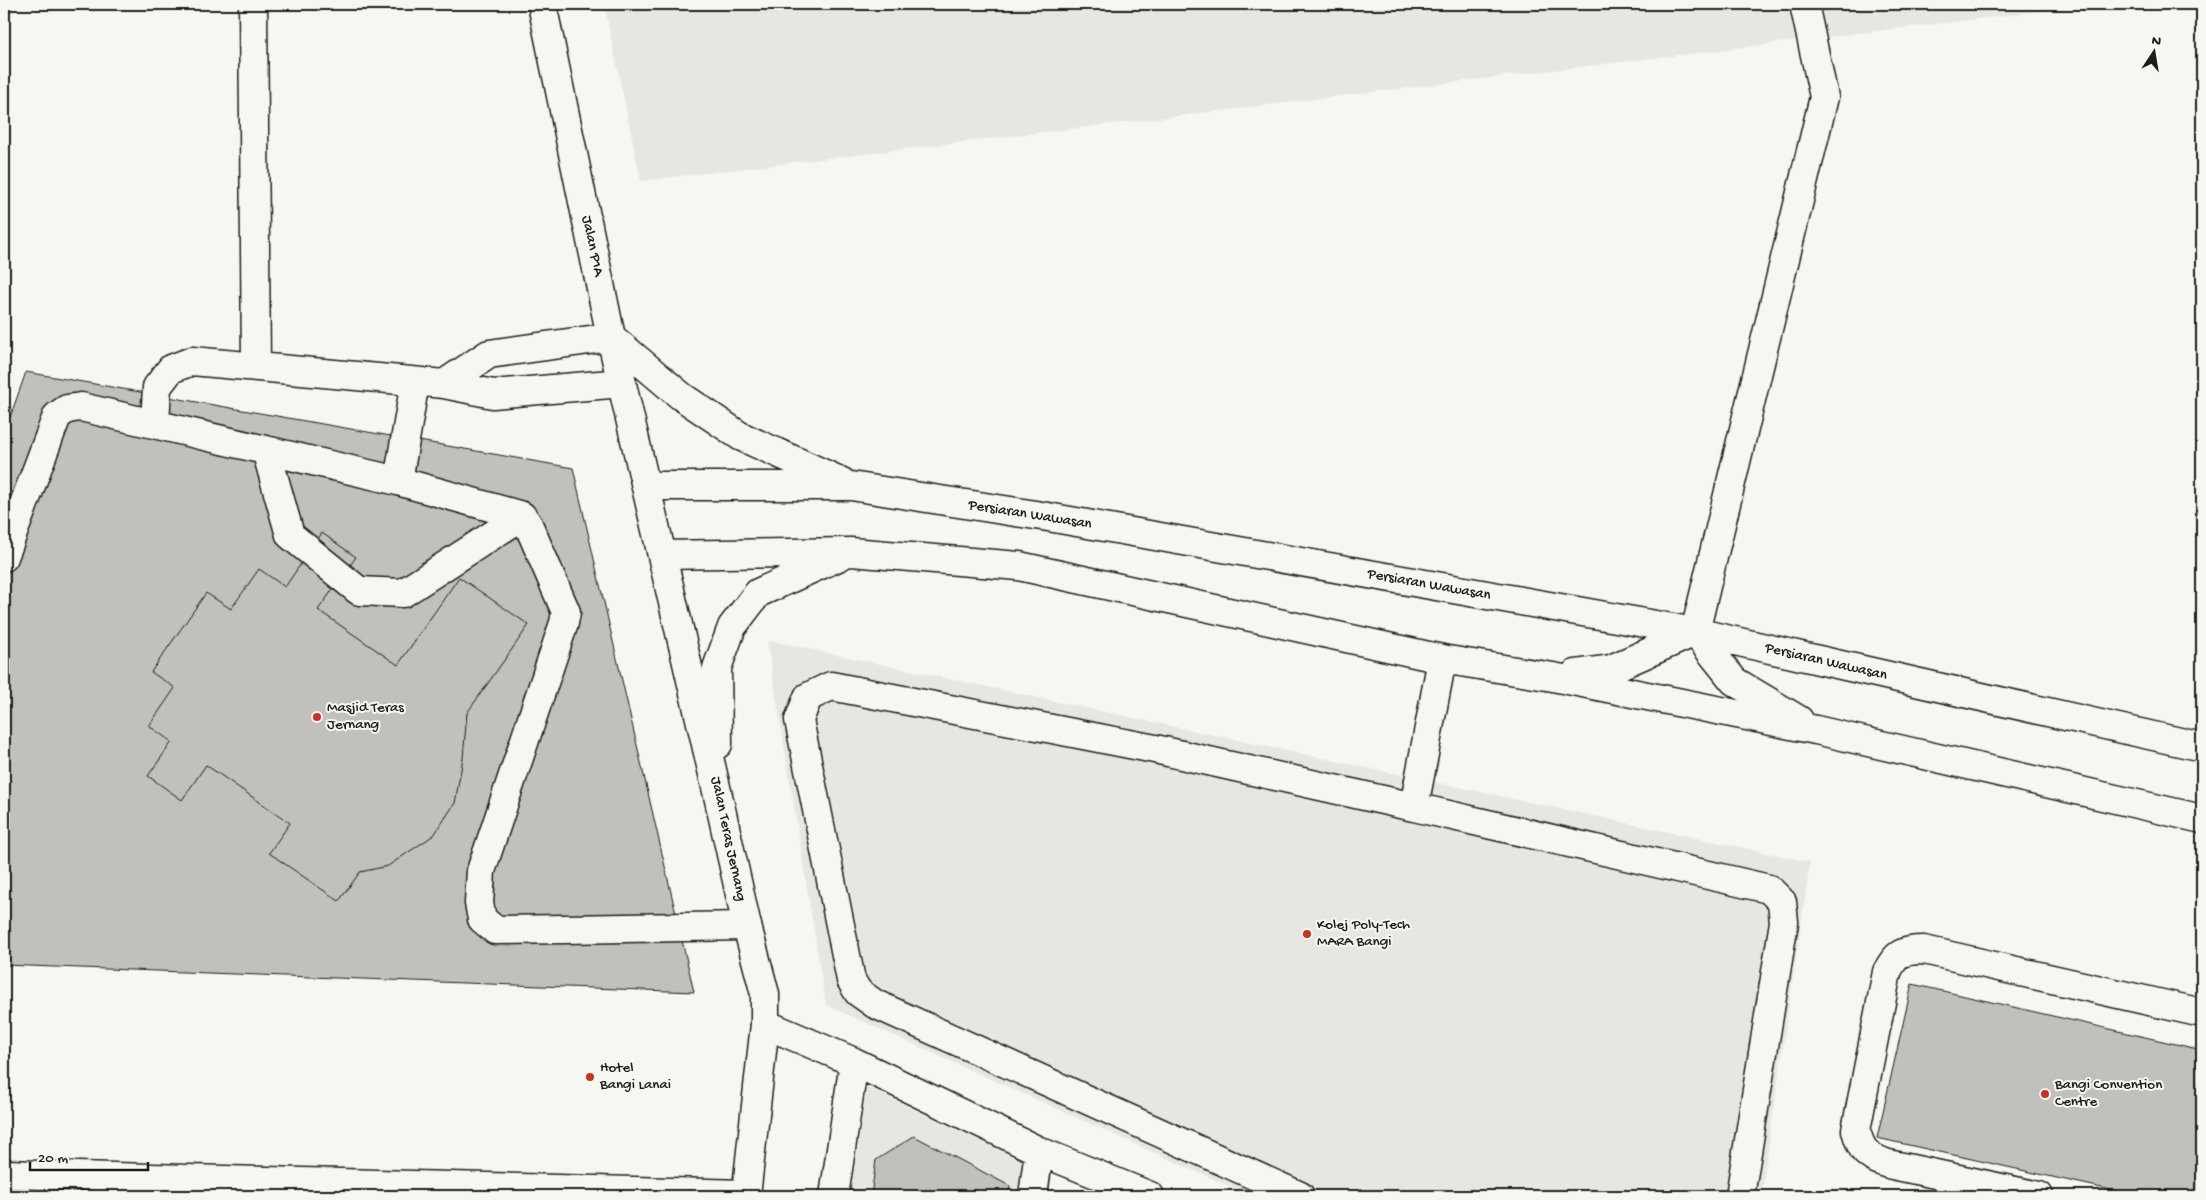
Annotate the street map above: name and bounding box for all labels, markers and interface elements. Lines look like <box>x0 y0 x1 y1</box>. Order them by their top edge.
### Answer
north arrow <box>2128 28 2178 78</box>
text: N <box>2150 32 2162 51</box>
street label: Jalan P1A <box>577 214 607 279</box>
street label: Persiaran Wawasan <box>966 496 1093 534</box>
street label: Persiaran Wawasan <box>1365 565 1492 605</box>
street label: Persiaran Wawasan <box>1762 639 1889 685</box>
place label: Masjid Teras Jernang <box>327 699 404 734</box>
marker: Masjid Teras Jernang <box>311 711 323 723</box>
street label: Jalan Teras Jernang <box>706 775 750 903</box>
place label: Kolej Poly-Tech MARA Bangi <box>1317 916 1410 951</box>
marker: Kolej Poly-Tech MARA Bangi <box>1301 928 1313 940</box>
place label: Hotel Bangi Lanai <box>599 1059 671 1094</box>
marker: Hotel Bangi Lanai <box>584 1071 596 1083</box>
place label: Bangi Convention Centre <box>2054 1076 2162 1111</box>
marker: Bangi Convention Centre <box>2039 1088 2051 1100</box>
scale bar <box>30 1140 148 1172</box>
text: 20 m <box>38 1150 68 1168</box>

